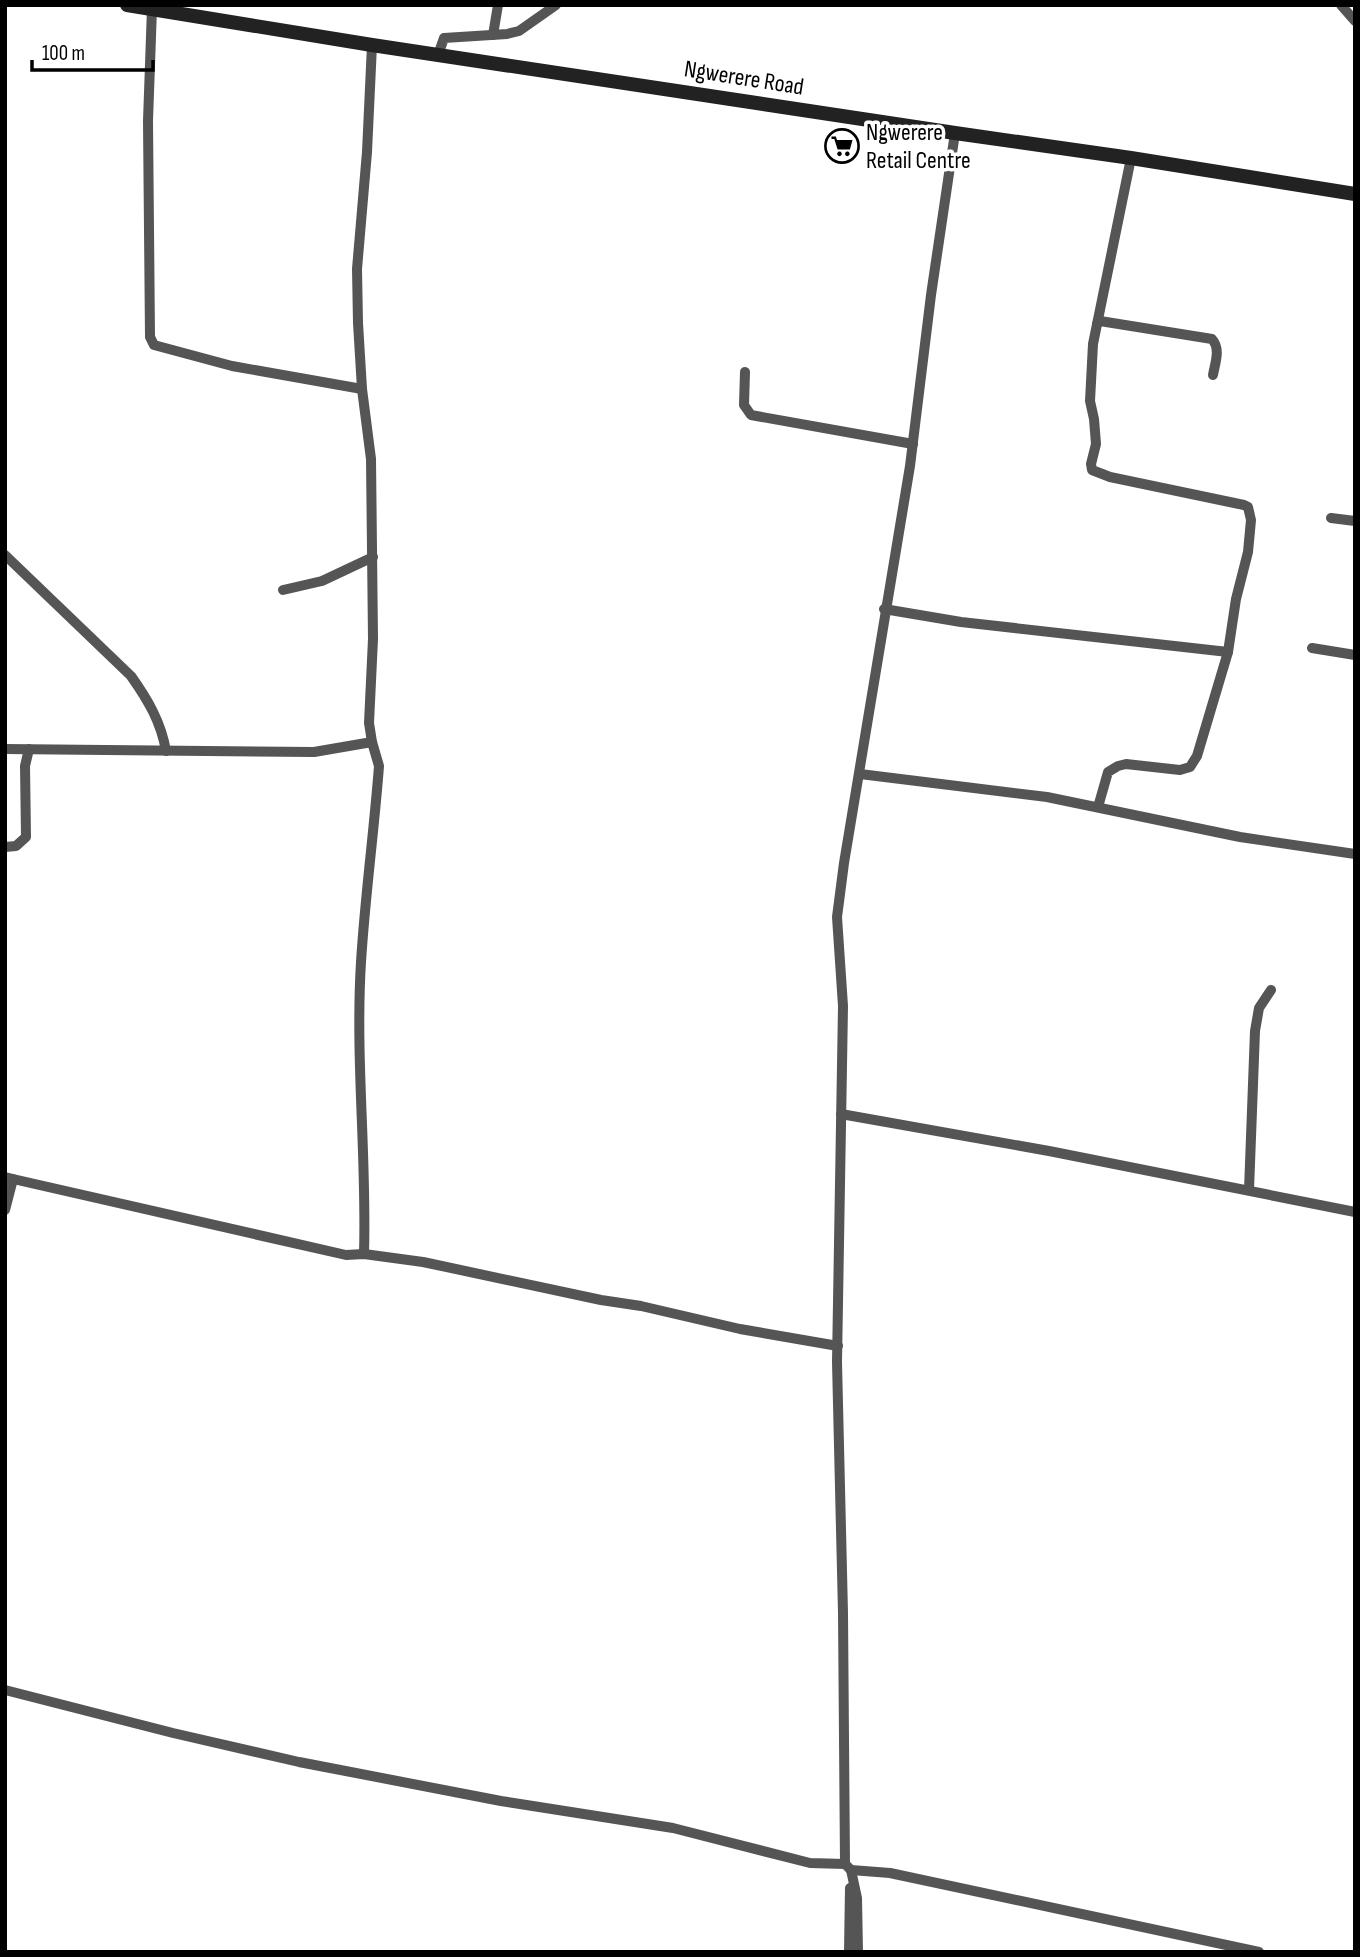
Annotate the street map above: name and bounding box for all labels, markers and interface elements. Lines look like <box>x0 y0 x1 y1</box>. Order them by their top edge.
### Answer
scale bar <box>32 28 152 72</box>
text: 100 m <box>42 41 85 66</box>
street label: Ngwerere Road <box>682 54 806 102</box>
place label: Ngwerere Retail Centre <box>866 118 971 175</box>
supermarket icon: Ngwerere Retail Centre <box>823 127 861 165</box>

